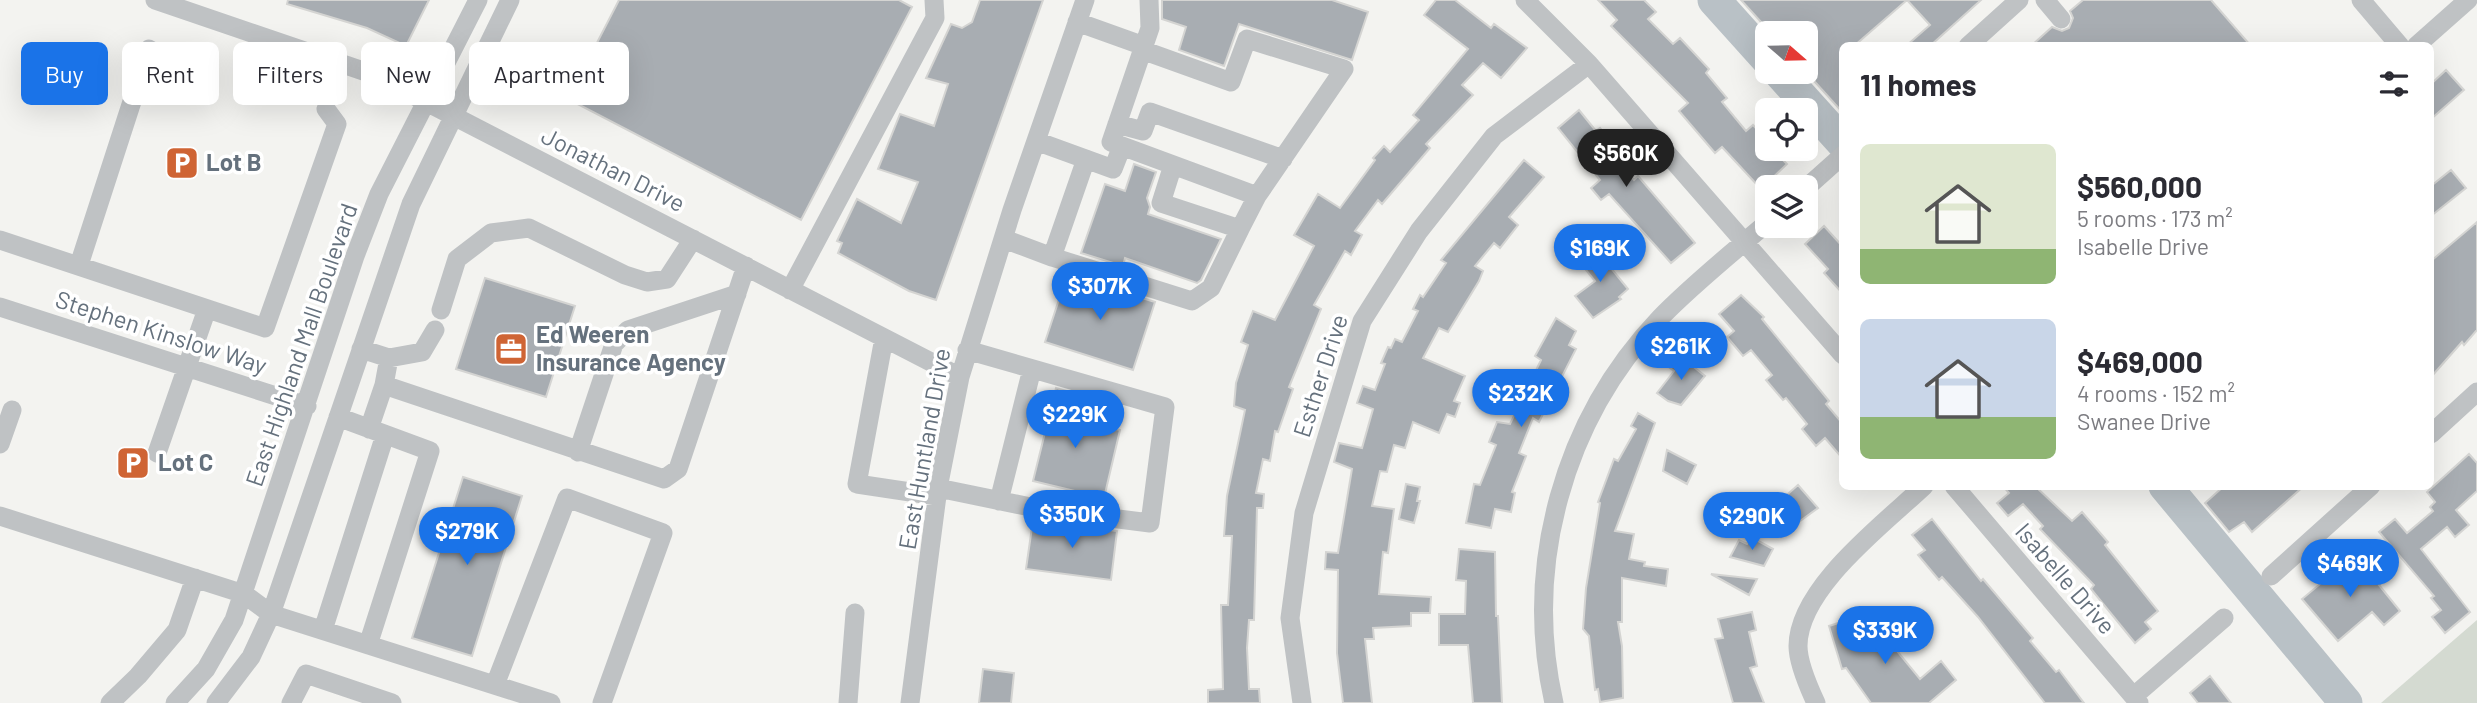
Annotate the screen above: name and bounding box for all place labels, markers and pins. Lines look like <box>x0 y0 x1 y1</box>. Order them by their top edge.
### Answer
pin: $560K <box>1577 130 1675 189</box>
parking icon: Lot B <box>163 144 201 182</box>
place label: Lot B <box>206 147 262 176</box>
pin: $169K <box>1551 224 1649 284</box>
pin: $307K <box>1051 262 1149 322</box>
place label: Ed Weeren Insurance Agency <box>536 319 726 376</box>
pin: $261K <box>1632 322 1730 382</box>
office icon: Ed Weeren Insurance Agency <box>492 330 530 368</box>
pin: $232K <box>1472 370 1570 429</box>
pin: $229K <box>1026 391 1124 450</box>
parking icon: Lot C <box>114 444 152 482</box>
place label: Lot C <box>158 447 213 476</box>
pin: $350K <box>1023 490 1121 550</box>
pin: $290K <box>1703 492 1801 552</box>
pin: $279K <box>418 508 516 567</box>
pin: $469K <box>2301 540 2399 599</box>
pin: $339K <box>1836 606 1934 666</box>

